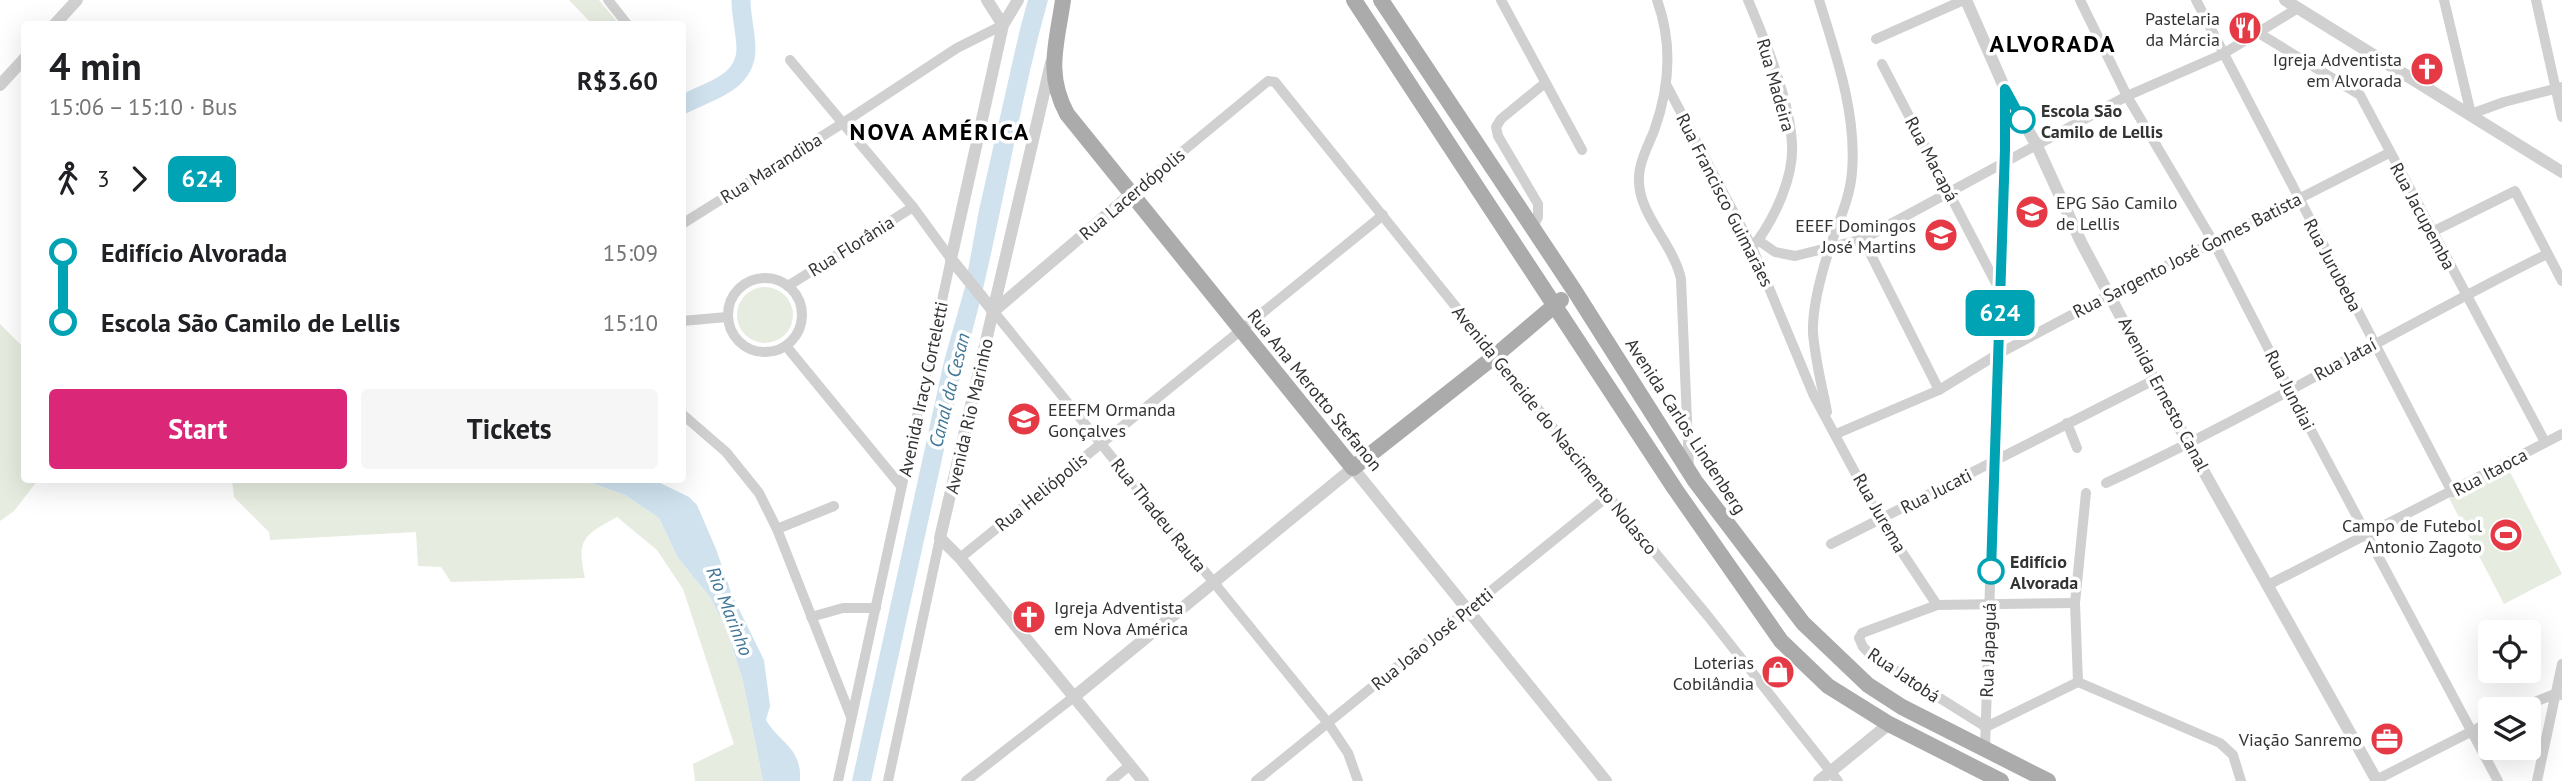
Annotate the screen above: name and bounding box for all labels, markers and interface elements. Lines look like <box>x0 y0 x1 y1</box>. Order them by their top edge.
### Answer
place label: Pastelaria da Márcia <box>2145 7 2220 51</box>
restaurant icon: Pastelaria da Márcia <box>2226 9 2264 47</box>
district label: ALVORADA <box>1989 28 2117 59</box>
street label: Rua Madeira <box>1752 36 1800 134</box>
text: 4 min <box>49 41 142 90</box>
place label: Igreja Adventista em Alvorada <box>2273 48 2402 92</box>
church icon: Igreja Adventista em Alvorada <box>2408 50 2446 88</box>
text: R$3.60 <box>577 64 658 97</box>
text: 15:06 – 15:10 · Bus <box>49 92 237 121</box>
place label: Escola São Camilo de Lellis <box>2041 99 2163 143</box>
marker: Escola São Camilo de Lellis <box>2009 107 2035 133</box>
street label: Rua Francisco Guimarães <box>1671 109 1779 291</box>
street label: Rua Macapá <box>1900 113 1964 205</box>
district label: NOVA AMÉRICA <box>850 116 1030 147</box>
street label: Rua Marandiba <box>716 128 826 208</box>
street label: Rua Lacerdópolis <box>1074 143 1190 245</box>
street label: Rua Jacupemba <box>2385 158 2461 274</box>
icon: walk <box>49 160 87 198</box>
icon: forward <box>120 160 158 198</box>
text: 624 <box>182 163 222 194</box>
text: 3 <box>97 164 110 193</box>
street label: Rua Sargento José Gomes Batista <box>2069 187 2305 323</box>
place label: EPG São Camilo de Lellis <box>2056 191 2177 235</box>
school or university icon: EPG São Camilo de Lellis <box>2013 193 2051 231</box>
street label: Rua Florânia <box>804 211 898 281</box>
place label: EEEF Domingos José Martins <box>1795 214 1916 258</box>
street label: Rua Jurubeba <box>2299 214 2367 316</box>
school or university icon: EEEF Domingos José Martins <box>1922 216 1960 254</box>
text: Edifício Alvorada <box>101 236 287 269</box>
text: 15:09 <box>603 238 658 267</box>
line badge: 624 <box>1960 290 2040 336</box>
text: 624 <box>1980 297 2020 328</box>
street label: Avenida Iracy Corteletti <box>893 299 953 479</box>
street label: Avenida Geneide do Nascimento Nolasco <box>1447 301 1663 559</box>
street label: Rua Ana Merotto Stefanon <box>1243 304 1387 476</box>
text: Escola São Camilo de Lellis <box>101 306 400 339</box>
text: 15:10 <box>603 308 658 337</box>
street label: Avenida Ernesto Canal <box>2114 313 2215 476</box>
water label: Canal da Cesan <box>923 330 975 450</box>
street label: Rua Jataí <box>2310 332 2380 386</box>
street label: Avenida Carlos Lindenberg <box>1620 334 1752 518</box>
street label: Avenida Rio Marinho <box>940 336 998 496</box>
street label: Rua Jundiai <box>2260 346 2320 434</box>
button: Start <box>49 389 347 469</box>
button: Tickets <box>361 389 658 469</box>
place label: EEEFM Ormanda Gonçalves <box>1048 398 1176 442</box>
school or university icon: EEEFM Ormanda Gonçalves <box>1005 400 1043 438</box>
street label: Rua Itaoca <box>2449 443 2531 501</box>
street label: Rua Heliópolis <box>990 448 1092 536</box>
street label: Rua Thadeu Rauta <box>1106 453 1212 577</box>
street label: Rua Jucati <box>1897 463 1975 519</box>
street label: Rua Jurema <box>1848 469 1912 557</box>
place label: Campo de Futebol Antonio Zagoto <box>2342 514 2483 558</box>
sports icon: Campo de Futebol Antonio Zagoto <box>2487 516 2525 554</box>
place label: Edifício Alvorada <box>2010 550 2078 594</box>
marker: Edifício Alvorada <box>1978 558 2004 584</box>
water label: Rio Marinho <box>701 563 759 659</box>
street label: Rua João José Pretti <box>1366 583 1498 695</box>
place label: Igreja Adventista em Nova América <box>1054 596 1188 640</box>
church icon: Igreja Adventista em Nova América <box>1010 598 1048 636</box>
street label: Rua Japaguá <box>1975 602 2001 698</box>
map controls <box>2478 620 2541 760</box>
button: locate <box>2478 620 2541 683</box>
street label: Rua Jatobá <box>1863 642 1945 708</box>
place label: Loterias Cobilândia <box>1673 651 1754 695</box>
shop icon: Loterias Cobilândia <box>1759 653 1797 691</box>
button: layers <box>2478 697 2541 760</box>
office icon: Viação Sanremo <box>2368 720 2406 758</box>
place label: Viação Sanremo <box>2238 728 2362 751</box>

